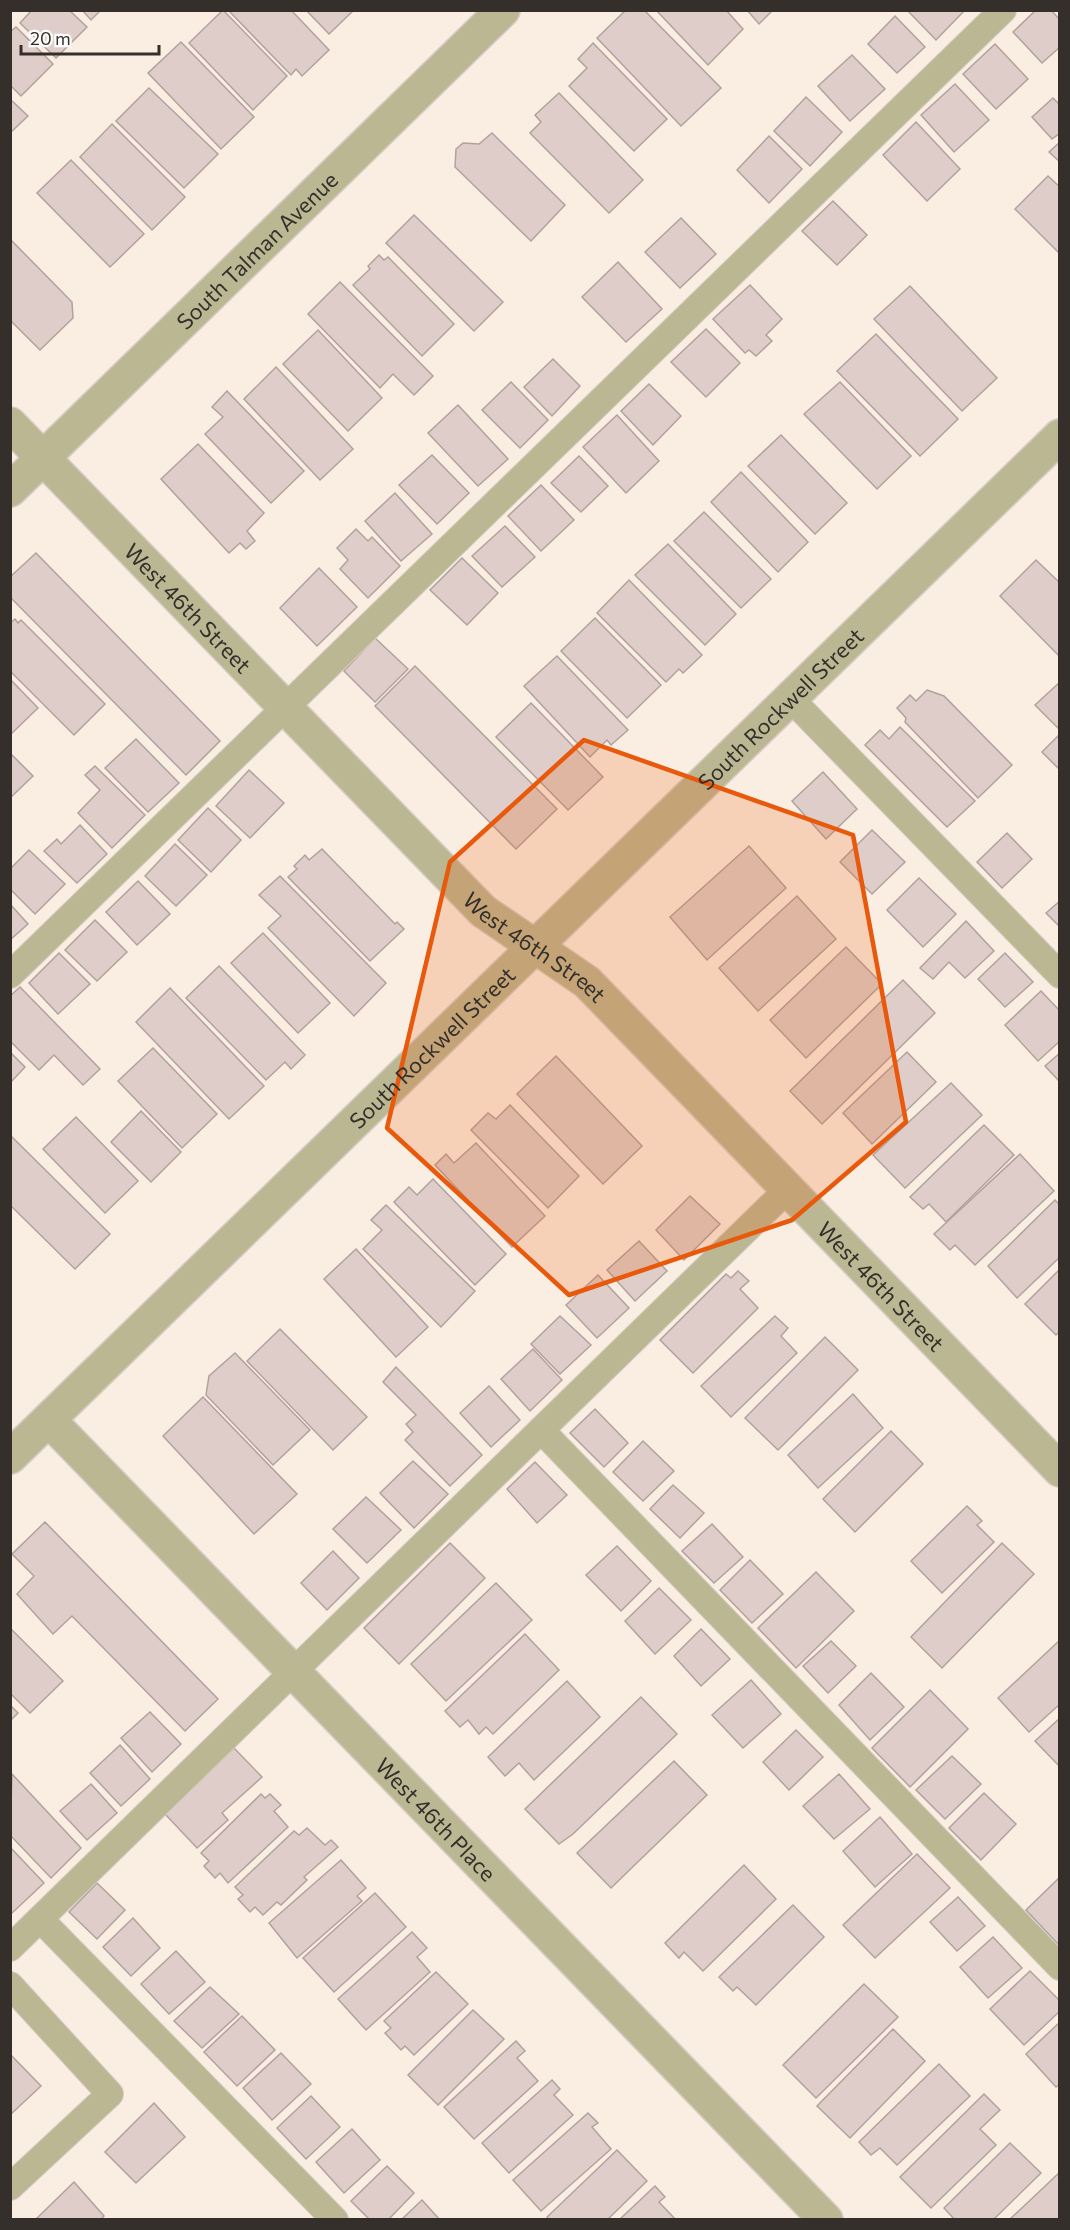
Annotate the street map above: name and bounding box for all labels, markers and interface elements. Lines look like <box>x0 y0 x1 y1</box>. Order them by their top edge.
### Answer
scale bar <box>21 18 159 56</box>
text: 20 m <box>30 27 71 49</box>
street label: South Talman Avenue <box>170 166 343 335</box>
street label: West 46th Street <box>119 537 257 678</box>
street label: South Rockwell Street <box>691 622 869 795</box>
street label: West 46th Street <box>458 886 612 1007</box>
street label: South Rockwell Street <box>343 960 520 1134</box>
street label: West 46th Street <box>813 1215 951 1356</box>
street label: West 46th Place <box>370 1751 502 1886</box>

